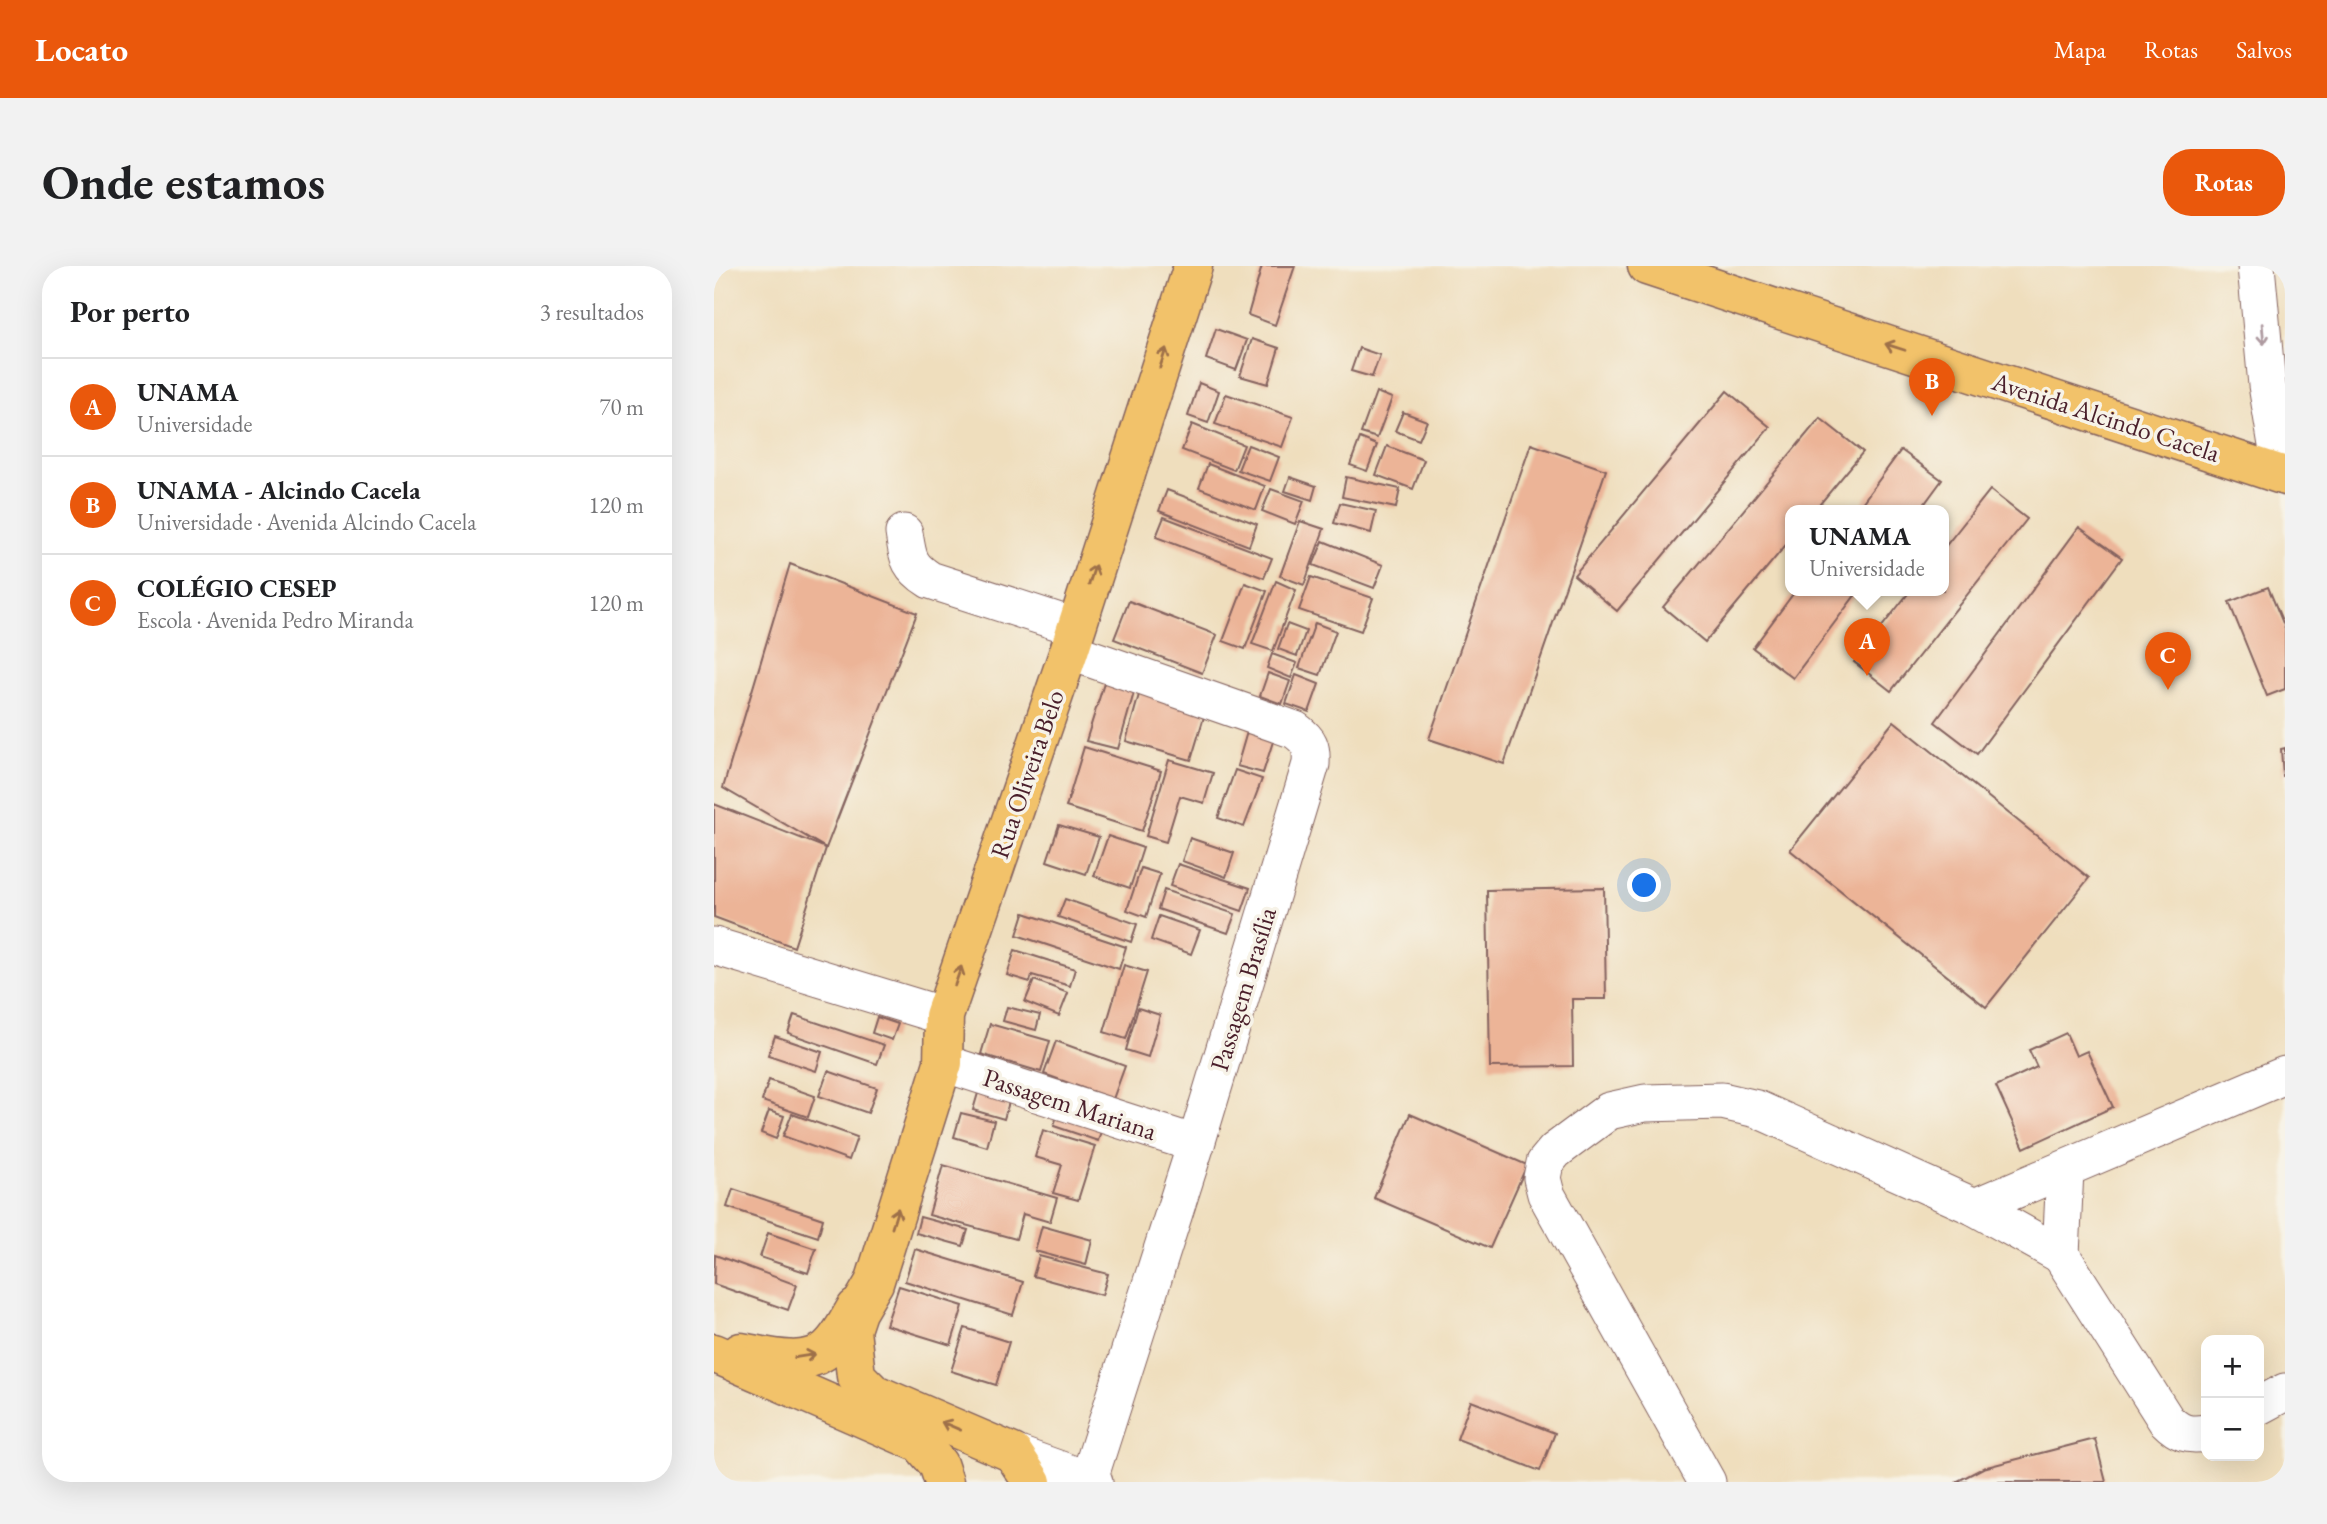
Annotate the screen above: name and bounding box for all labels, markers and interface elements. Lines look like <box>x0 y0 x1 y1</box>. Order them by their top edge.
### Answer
text: Locato <box>35 28 128 71</box>
text: Mapa <box>2054 34 2106 65</box>
text: Rotas <box>2144 34 2198 65</box>
text: Salvos <box>2236 34 2292 65</box>
button: Rotas <box>2163 149 2285 216</box>
text: Onde estamos <box>42 150 325 214</box>
text: Por perto <box>70 292 190 331</box>
text: 3 resultados <box>540 297 644 327</box>
one-way arrow <box>2256 322 2269 345</box>
one-way arrow <box>1884 340 1906 352</box>
one-way arrow <box>1158 348 1170 370</box>
pin: B <box>1909 358 1955 416</box>
street label: Avenida Alcindo Cacela <box>1987 364 2225 470</box>
text: UNAMA <box>137 375 238 409</box>
text: A <box>85 392 101 422</box>
text: 70 m <box>599 392 644 422</box>
text: Universidade <box>137 409 252 439</box>
text: UNAMA - Alcindo Cacela <box>137 473 421 507</box>
text: B <box>86 490 100 520</box>
text: 120 m <box>588 490 644 520</box>
popup <box>1785 505 1949 596</box>
text: Universidade · Avenida Alcindo Cacela <box>137 507 476 537</box>
text: UNAMA <box>1809 519 1911 553</box>
text: Universidade <box>1809 553 1925 583</box>
one-way arrow <box>1087 564 1099 586</box>
text: COLÉGIO CESEP <box>137 571 336 605</box>
text: C <box>85 588 101 618</box>
text: 120 m <box>588 588 644 618</box>
text: Escola · Avenida Pedro Miranda <box>137 605 414 635</box>
pin: A <box>1844 618 1890 676</box>
pin: C <box>2145 632 2191 690</box>
street label: Rua Oliveira Belo <box>982 685 1072 863</box>
your location <box>1627 868 1661 902</box>
street label: Passagem Brasília <box>1202 902 1284 1075</box>
one-way arrow <box>953 966 965 988</box>
street label: Passagem Mariana <box>979 1060 1162 1148</box>
one-way arrow <box>889 1208 902 1230</box>
map controls <box>2201 1335 2264 1461</box>
button: + <box>2201 1335 2264 1398</box>
one-way arrow <box>794 1349 816 1362</box>
button: − <box>2201 1398 2264 1461</box>
one-way arrow <box>940 1419 962 1432</box>

